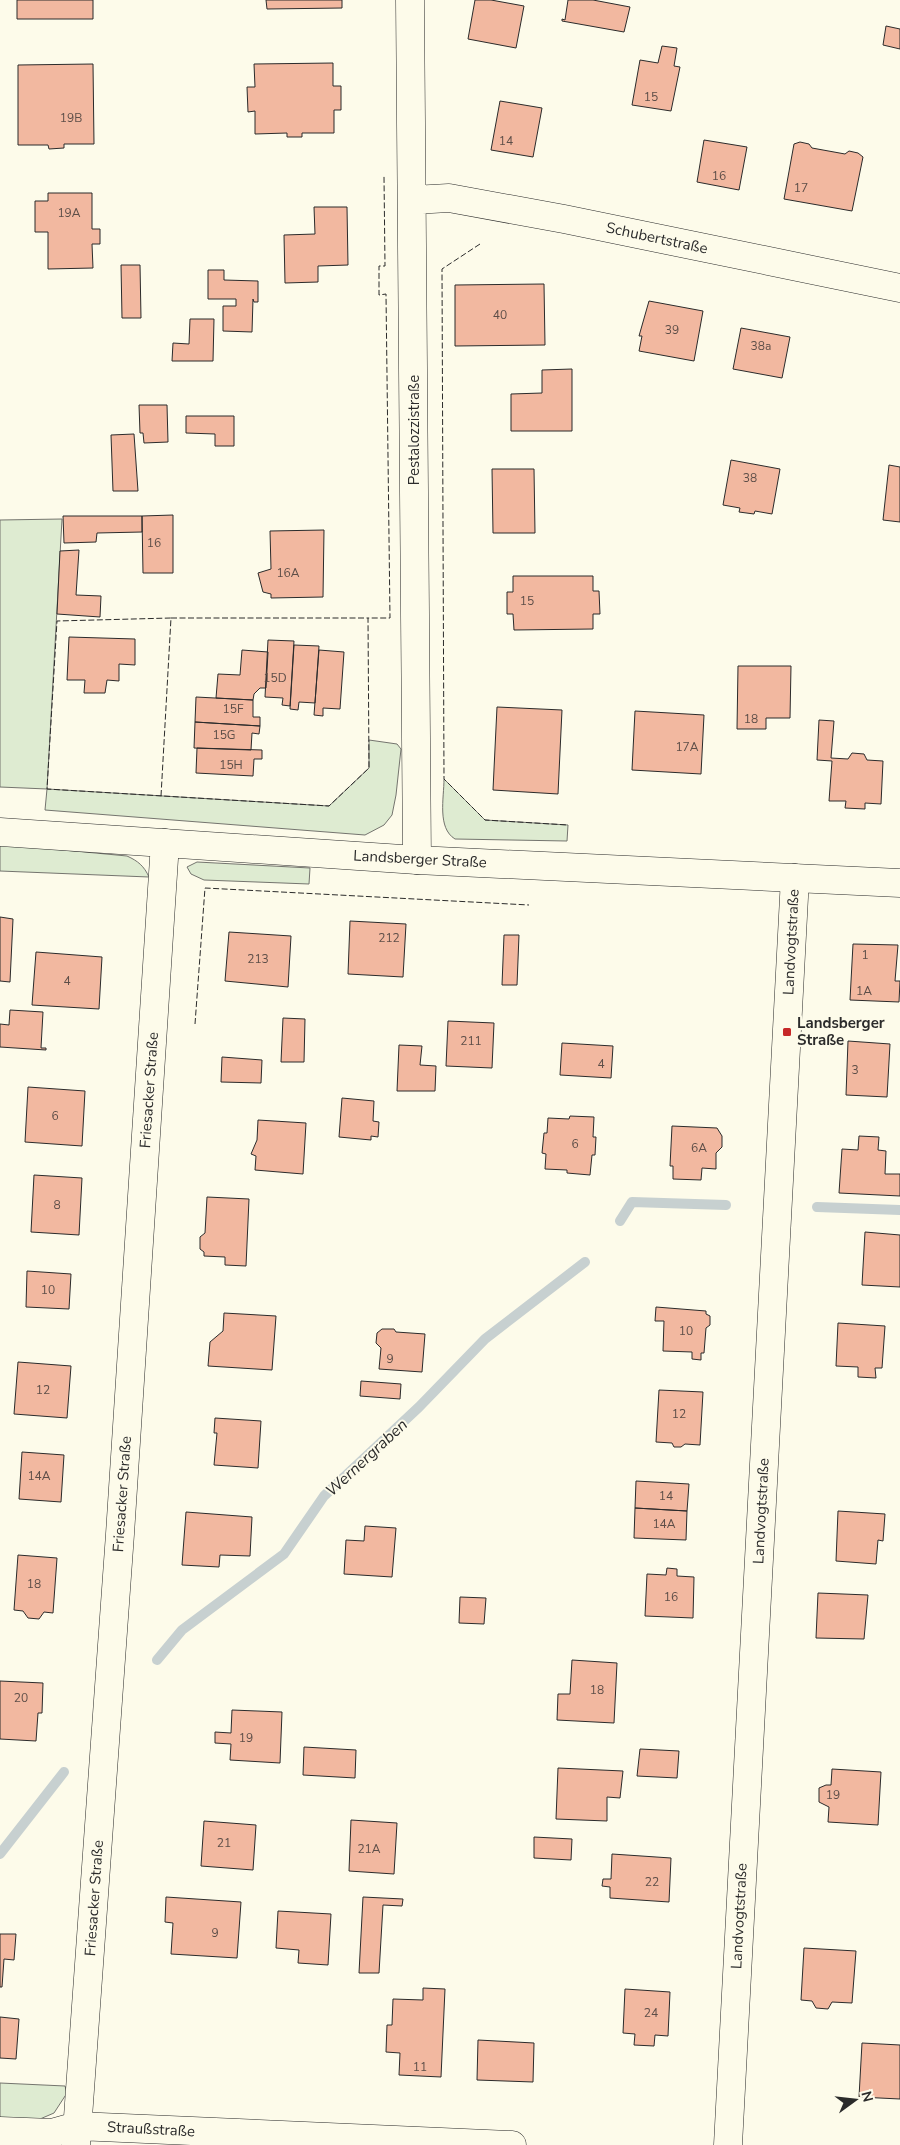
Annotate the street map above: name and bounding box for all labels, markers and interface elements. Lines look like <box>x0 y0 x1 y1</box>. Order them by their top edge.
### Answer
house number: 15 <box>644 89 658 105</box>
house number: 19B <box>60 110 82 126</box>
house number: 14 <box>499 133 513 149</box>
house number: 16 <box>712 168 726 184</box>
house number: 17 <box>794 180 808 196</box>
house number: 19A <box>57 205 81 221</box>
street label: Schubertstraße <box>604 217 710 259</box>
house number: 40 <box>493 307 507 323</box>
house number: 39 <box>665 322 679 338</box>
house number: 38a <box>751 338 771 354</box>
street label: Pestalozzistraße <box>404 375 424 485</box>
house number: 38 <box>743 470 757 486</box>
house number: 16 <box>147 535 161 551</box>
house number: 16A <box>276 565 300 581</box>
house number: 15 <box>520 593 534 609</box>
house number: 15D <box>263 670 287 686</box>
house number: 15F <box>223 701 244 717</box>
house number: 18 <box>744 711 758 727</box>
house number: 15G <box>212 727 236 743</box>
house number: 17A <box>675 739 699 755</box>
house number: 15H <box>219 757 243 773</box>
street label: Landsberger Straße <box>353 846 487 872</box>
street label: Landvogtstraße <box>778 888 804 996</box>
house number: 212 <box>378 930 400 946</box>
house number: 1 <box>861 947 869 963</box>
house number: 213 <box>247 951 269 967</box>
house number: 4 <box>63 973 71 989</box>
house number: 1A <box>856 983 872 999</box>
place label: Landsberger Straße <box>797 1013 885 1050</box>
marker: Landsberger Straße <box>781 1026 793 1038</box>
street label: Friesacker Straße <box>135 1031 163 1149</box>
house number: 211 <box>460 1033 482 1049</box>
house number: 4 <box>597 1056 605 1072</box>
house number: 3 <box>851 1062 859 1078</box>
house number: 6 <box>51 1108 59 1124</box>
house number: 6 <box>571 1136 579 1152</box>
house number: 6A <box>691 1140 707 1156</box>
house number: 8 <box>53 1197 61 1213</box>
house number: 10 <box>41 1282 55 1298</box>
house number: 10 <box>679 1323 693 1339</box>
house number: 9 <box>386 1351 394 1367</box>
house number: 12 <box>36 1382 50 1398</box>
house number: 12 <box>672 1406 686 1422</box>
water label: Wernergraben <box>321 1414 412 1501</box>
street label: Friesacker Straße <box>108 1435 136 1553</box>
street label: Landvogtstraße <box>748 1457 774 1565</box>
house number: 14A <box>27 1468 51 1484</box>
house number: 14 <box>659 1488 673 1504</box>
house number: 14A <box>652 1516 676 1532</box>
house number: 18 <box>27 1576 41 1592</box>
house number: 16 <box>664 1589 678 1605</box>
house number: 18 <box>590 1682 604 1698</box>
house number: 20 <box>14 1690 28 1706</box>
house number: 19 <box>239 1730 253 1746</box>
house number: 19 <box>826 1787 840 1803</box>
house number: 21 <box>217 1835 231 1851</box>
street label: Friesacker Straße <box>80 1839 108 1957</box>
house number: 21A <box>357 1841 381 1857</box>
street label: Landvogtstraße <box>726 1862 752 1970</box>
house number: 22 <box>645 1874 659 1890</box>
house number: 9 <box>211 1925 219 1941</box>
house number: 24 <box>644 2005 658 2021</box>
house number: 11 <box>413 2059 427 2075</box>
north arrow <box>830 2075 880 2125</box>
text: N <box>857 2089 878 2104</box>
street label: Straußstraße <box>106 2117 196 2141</box>

